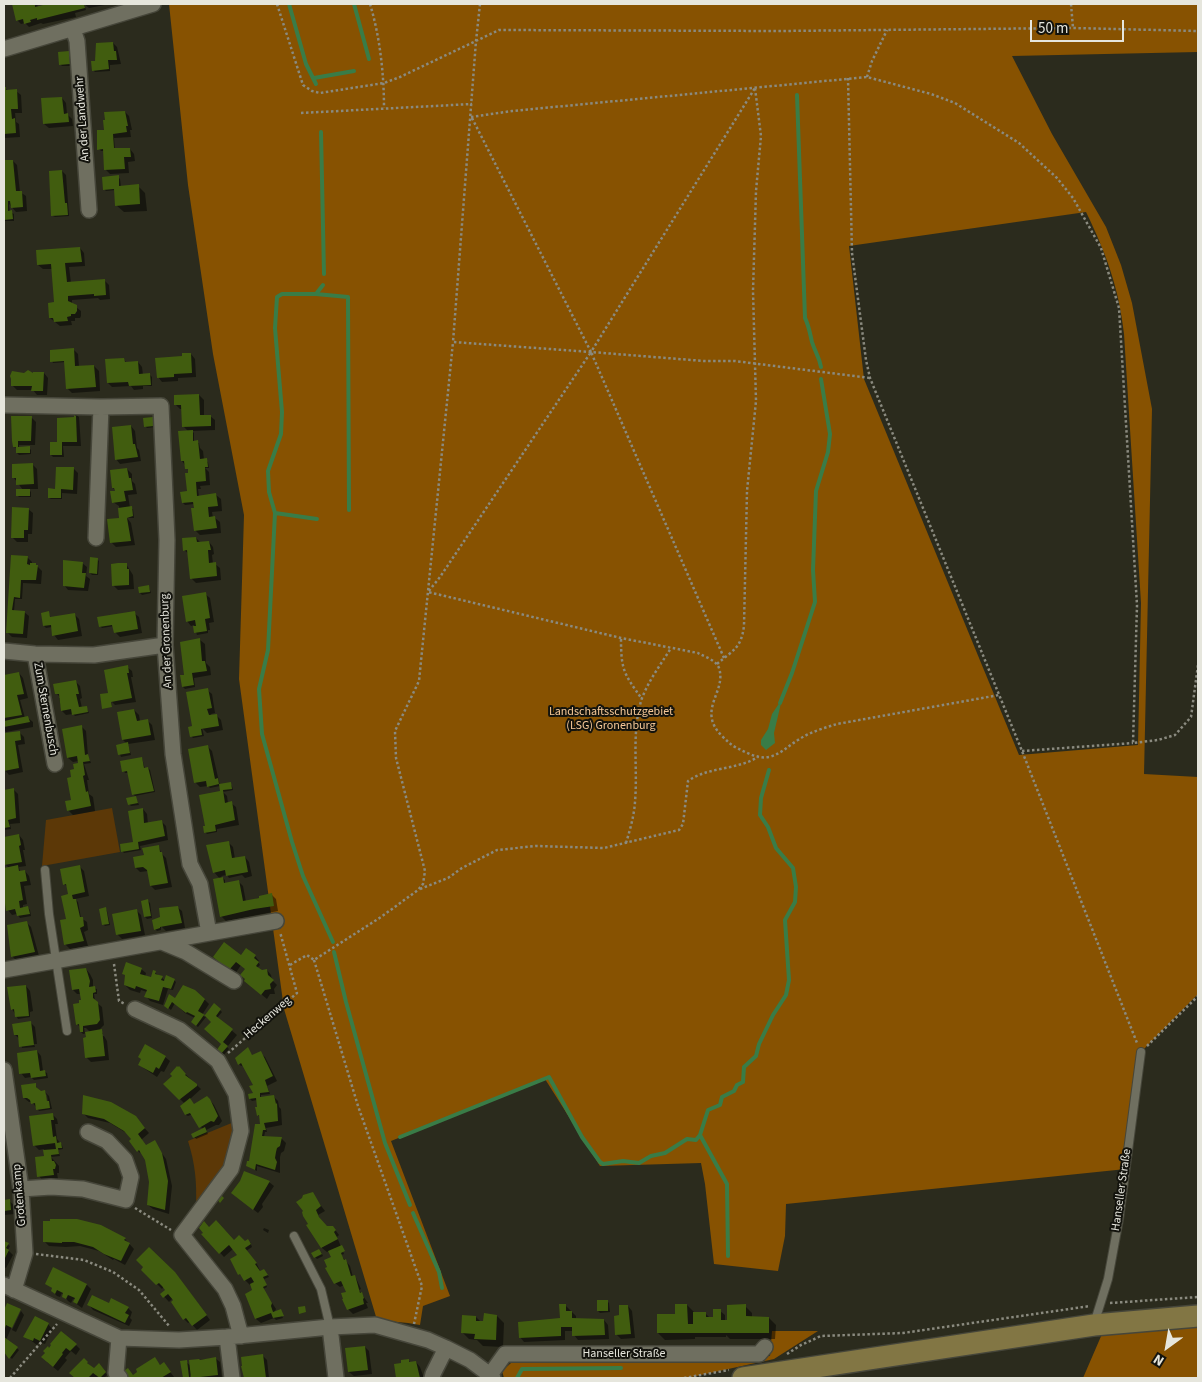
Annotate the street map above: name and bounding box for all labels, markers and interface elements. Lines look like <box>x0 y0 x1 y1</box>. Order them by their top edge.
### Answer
scale bar <box>1032 10 1126 42</box>
text: 50 m <box>1038 18 1068 39</box>
street label: An der Landwehr <box>73 76 93 162</box>
street label: An der Gronenburg <box>158 593 176 689</box>
street label: Zum Sternenbusch <box>30 661 60 757</box>
park label: Landschaftsschutzgebiet (LSG) Gronenburg <box>549 705 673 733</box>
street label: Heckenweg <box>241 994 295 1042</box>
street label: Hanseller Straße <box>1109 1148 1135 1232</box>
street label: Grotenkamp <box>10 1163 30 1227</box>
north arrow <box>1142 1322 1192 1372</box>
street label: Hanseller Straße <box>582 1347 666 1361</box>
text: N <box>1150 1349 1168 1371</box>

